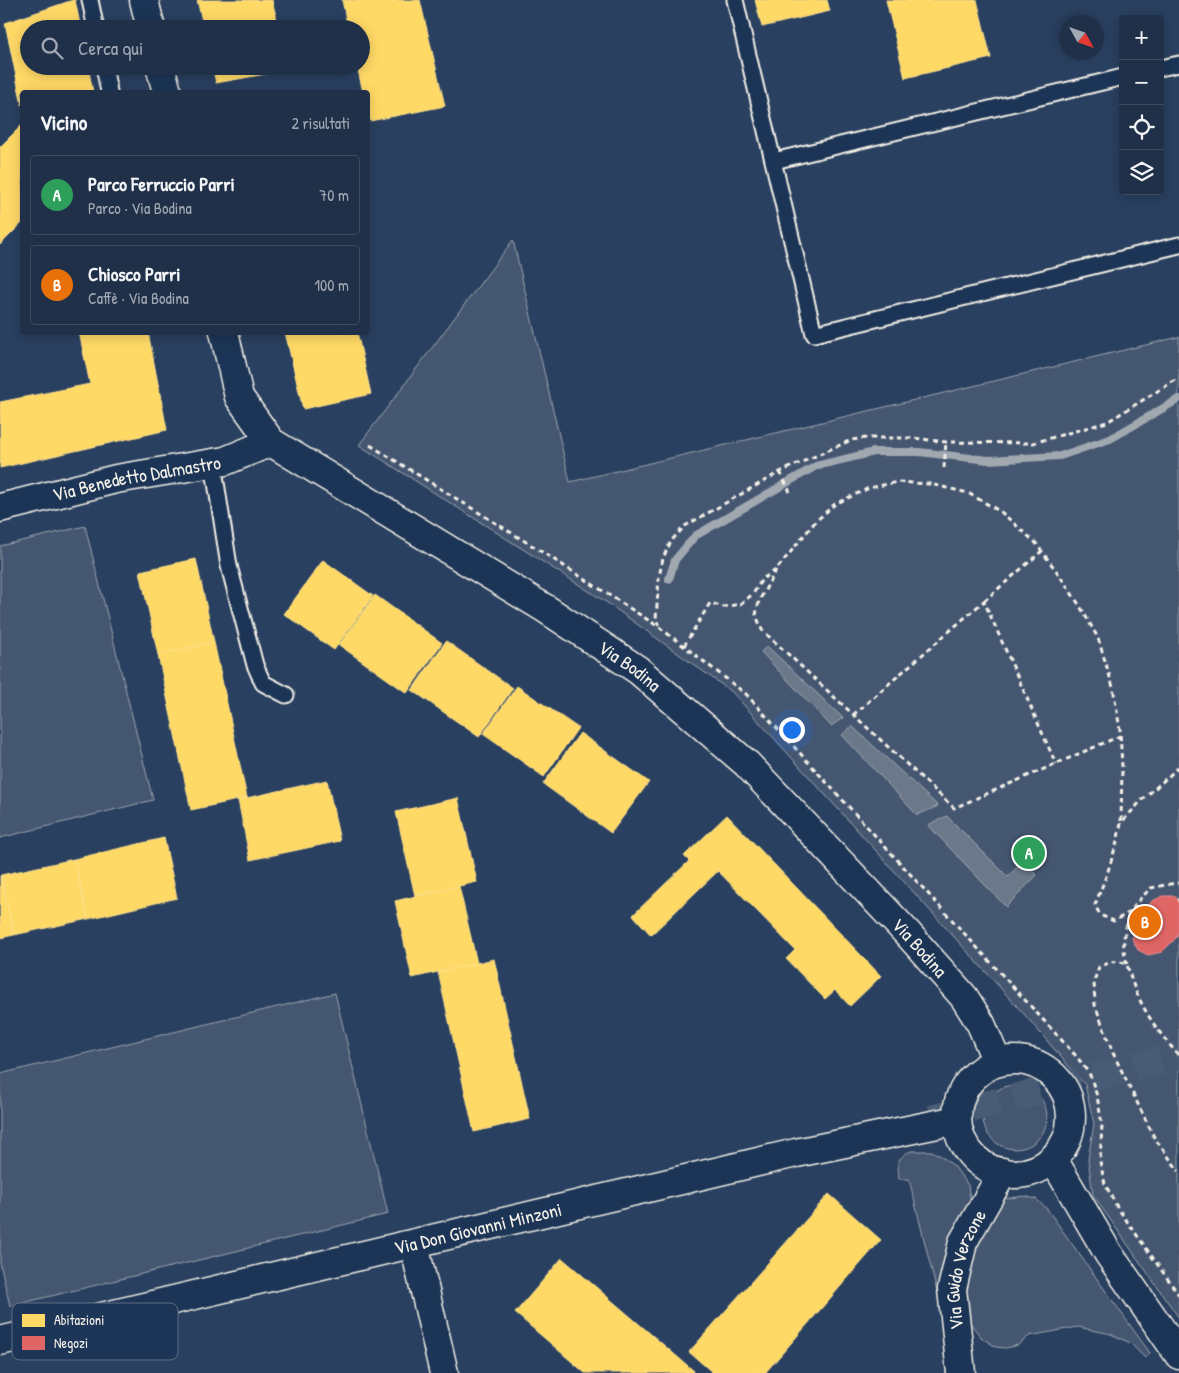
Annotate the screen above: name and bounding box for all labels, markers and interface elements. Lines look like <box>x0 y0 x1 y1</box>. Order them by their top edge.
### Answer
north arrow <box>1059 15 1104 60</box>
map controls <box>1119 15 1164 195</box>
button: + <box>1119 15 1164 60</box>
search box <box>20 20 370 75</box>
icon: search <box>38 34 66 62</box>
text: Cerca qui <box>78 35 143 61</box>
button: − <box>1119 60 1164 105</box>
button: locate <box>1119 105 1164 150</box>
text: Vicino <box>40 108 87 137</box>
text: 2 risultati <box>291 112 350 134</box>
button: layers <box>1119 150 1164 195</box>
text: Parco Ferruccio Parri <box>88 171 235 197</box>
text: A <box>53 184 61 206</box>
text: 70 m <box>319 184 349 206</box>
text: Parco · Via Bodina <box>88 197 192 219</box>
text: Chiosco Parri <box>88 261 181 287</box>
text: B <box>53 274 61 296</box>
text: 100 m <box>314 274 349 296</box>
text: Caffè · Via Bodina <box>88 287 189 309</box>
street label: Via Benedetto Dalmastro <box>50 449 223 507</box>
street label: Via Bodina <box>593 634 667 698</box>
your location <box>779 717 805 743</box>
pin: A <box>1013 834 1045 872</box>
pin: B <box>1129 903 1161 941</box>
street label: Via Bodina <box>886 912 954 983</box>
street label: Via Don Giovanni Minzoni <box>392 1196 564 1260</box>
street label: Via Guido Verzone <box>939 1204 992 1331</box>
legend <box>12 1303 178 1360</box>
text: Abitazioni <box>54 1310 104 1329</box>
text: Negozi <box>54 1333 88 1353</box>

